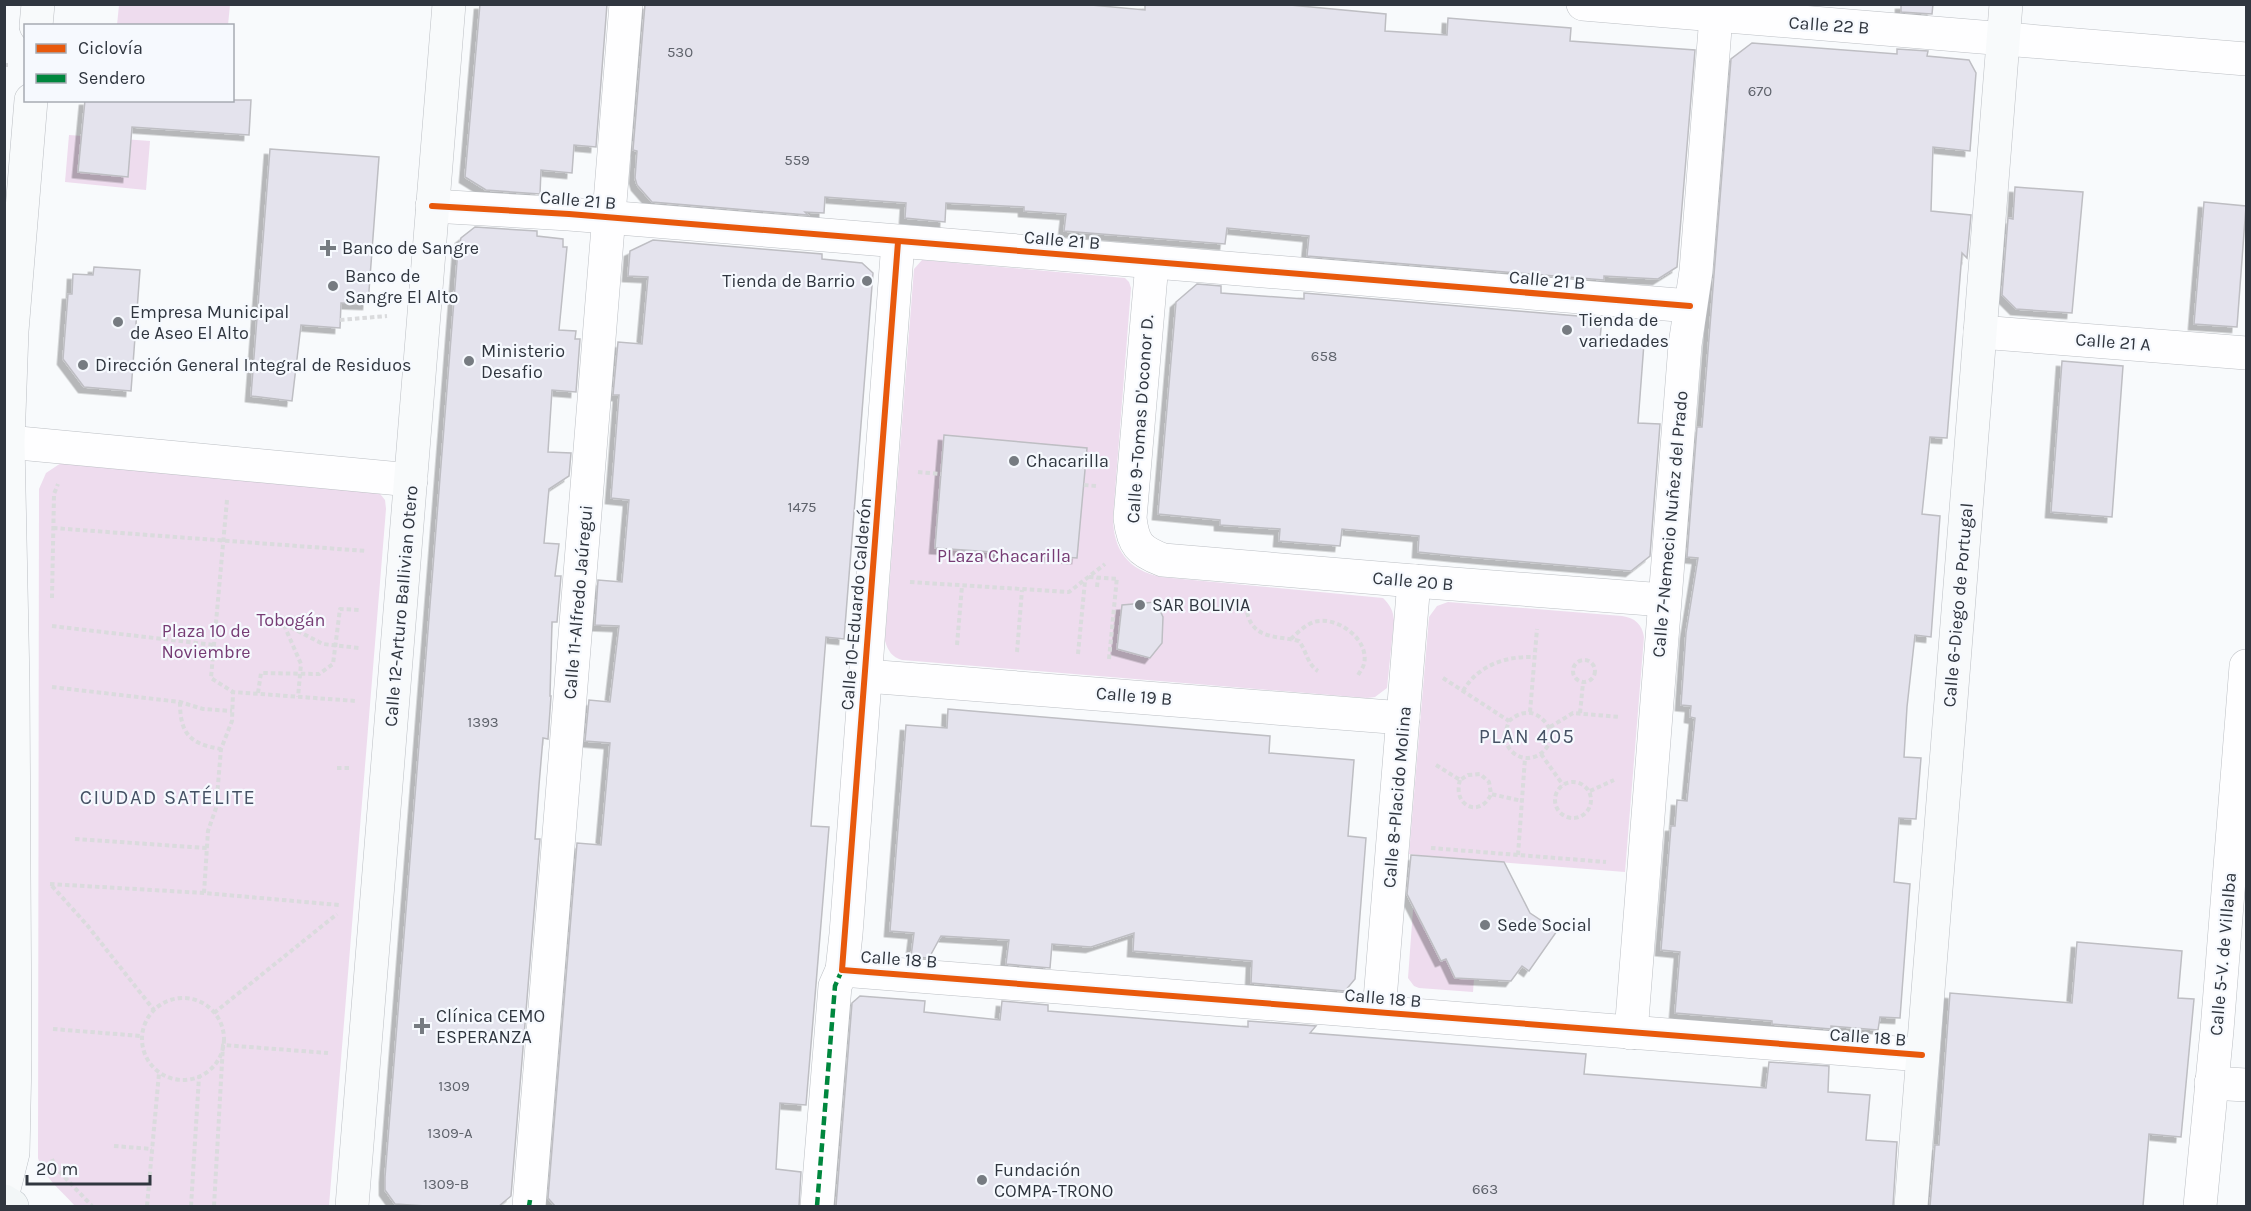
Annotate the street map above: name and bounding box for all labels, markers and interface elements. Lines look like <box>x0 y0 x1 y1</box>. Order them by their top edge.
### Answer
street label: Calle 22 B <box>1788 11 1870 39</box>
legend <box>24 24 234 102</box>
text: Ciclovía <box>78 37 143 59</box>
house number: 530 <box>667 43 693 61</box>
text: Sendero <box>78 67 145 89</box>
house number: 670 <box>1748 82 1772 100</box>
house number: 559 <box>784 151 810 169</box>
street label: Calle 21 B <box>539 186 617 214</box>
street label: Calle 21 B <box>1023 226 1101 254</box>
place label: Banco de Sangre <box>342 237 479 259</box>
marker: Banco de Sangre <box>319 239 337 257</box>
place label: Banco de Sangre El Alto <box>345 265 458 308</box>
street label: Calle 21 B <box>1508 266 1586 294</box>
place label: Tienda de Barrio <box>722 270 855 292</box>
marker: Tienda de Barrio <box>860 274 874 288</box>
marker: Banco de Sangre El Alto <box>326 279 340 293</box>
place label: Empresa Municipal de Aseo El Alto <box>130 301 289 344</box>
place label: Tienda de variedades <box>1579 309 1669 352</box>
street label: Calle 9-Tomas D'oconor D. <box>1122 314 1158 524</box>
marker: Empresa Municipal de Aseo El Alto <box>111 315 125 329</box>
marker: Tienda de variedades <box>1560 323 1574 337</box>
street label: Calle 21 A <box>2075 328 2151 356</box>
place label: Ministerio Desafio <box>481 340 565 383</box>
house number: 658 <box>1311 347 1337 365</box>
place label: Dirección General Integral de Residuos <box>95 354 412 376</box>
marker: Ministerio Desafio <box>462 354 476 368</box>
marker: Dirección General Integral de Residuos <box>76 358 90 372</box>
street label: Calle 7-Nemecio Nuñez del Prado <box>1647 390 1693 658</box>
place label: Chacarilla <box>1026 450 1109 472</box>
marker: Chacarilla <box>1007 454 1021 468</box>
street label: Calle 12-Arturo Ballivian Otero <box>379 484 423 728</box>
street label: Calle 10-Eduardo Calderón <box>836 497 876 711</box>
house number: 1475 <box>788 498 816 516</box>
street label: Calle 6-Diego de Portugal <box>1938 502 1978 708</box>
street label: Calle 11-Alfredo Jaúregui <box>559 504 597 700</box>
park label: PLaza Chacarilla <box>937 545 1071 567</box>
street label: Calle 20 B <box>1372 567 1454 595</box>
place label: SAR BOLIVIA <box>1152 594 1250 616</box>
marker: SAR BOLIVIA <box>1133 598 1147 612</box>
park label: Tobogán <box>257 609 325 631</box>
park label: Plaza 10 de Noviembre <box>161 620 251 663</box>
street label: Calle 19 B <box>1095 682 1173 710</box>
street label: Calle 8-Placido Molina <box>1378 705 1416 889</box>
house number: 1393 <box>467 713 499 731</box>
district label: PLAN 405 <box>1479 725 1575 748</box>
district label: CIUDAD SATÉLITE <box>80 785 256 809</box>
street label: Calle 5-V. de Villalba <box>2205 871 2241 1037</box>
place label: Sede Social <box>1497 914 1592 936</box>
marker: Sede Social <box>1478 918 1492 932</box>
street label: Calle 18 B <box>860 945 938 973</box>
street label: Calle 18 B <box>1344 984 1422 1012</box>
place label: Clínica CEMO ESPERANZA <box>436 1005 545 1048</box>
marker: Clínica CEMO ESPERANZA <box>413 1017 431 1035</box>
street label: Calle 18 B <box>1829 1023 1907 1051</box>
house number: 1309 <box>438 1077 470 1095</box>
house number: 1309-A <box>427 1124 473 1142</box>
scale bar <box>27 1148 150 1186</box>
text: 20 m <box>36 1158 78 1180</box>
place label: Fundación COMPA-TRONO <box>994 1159 1113 1202</box>
marker: Fundación COMPA-TRONO <box>975 1173 989 1187</box>
house number: 1309-B <box>423 1175 469 1193</box>
house number: 663 <box>1472 1180 1498 1198</box>

